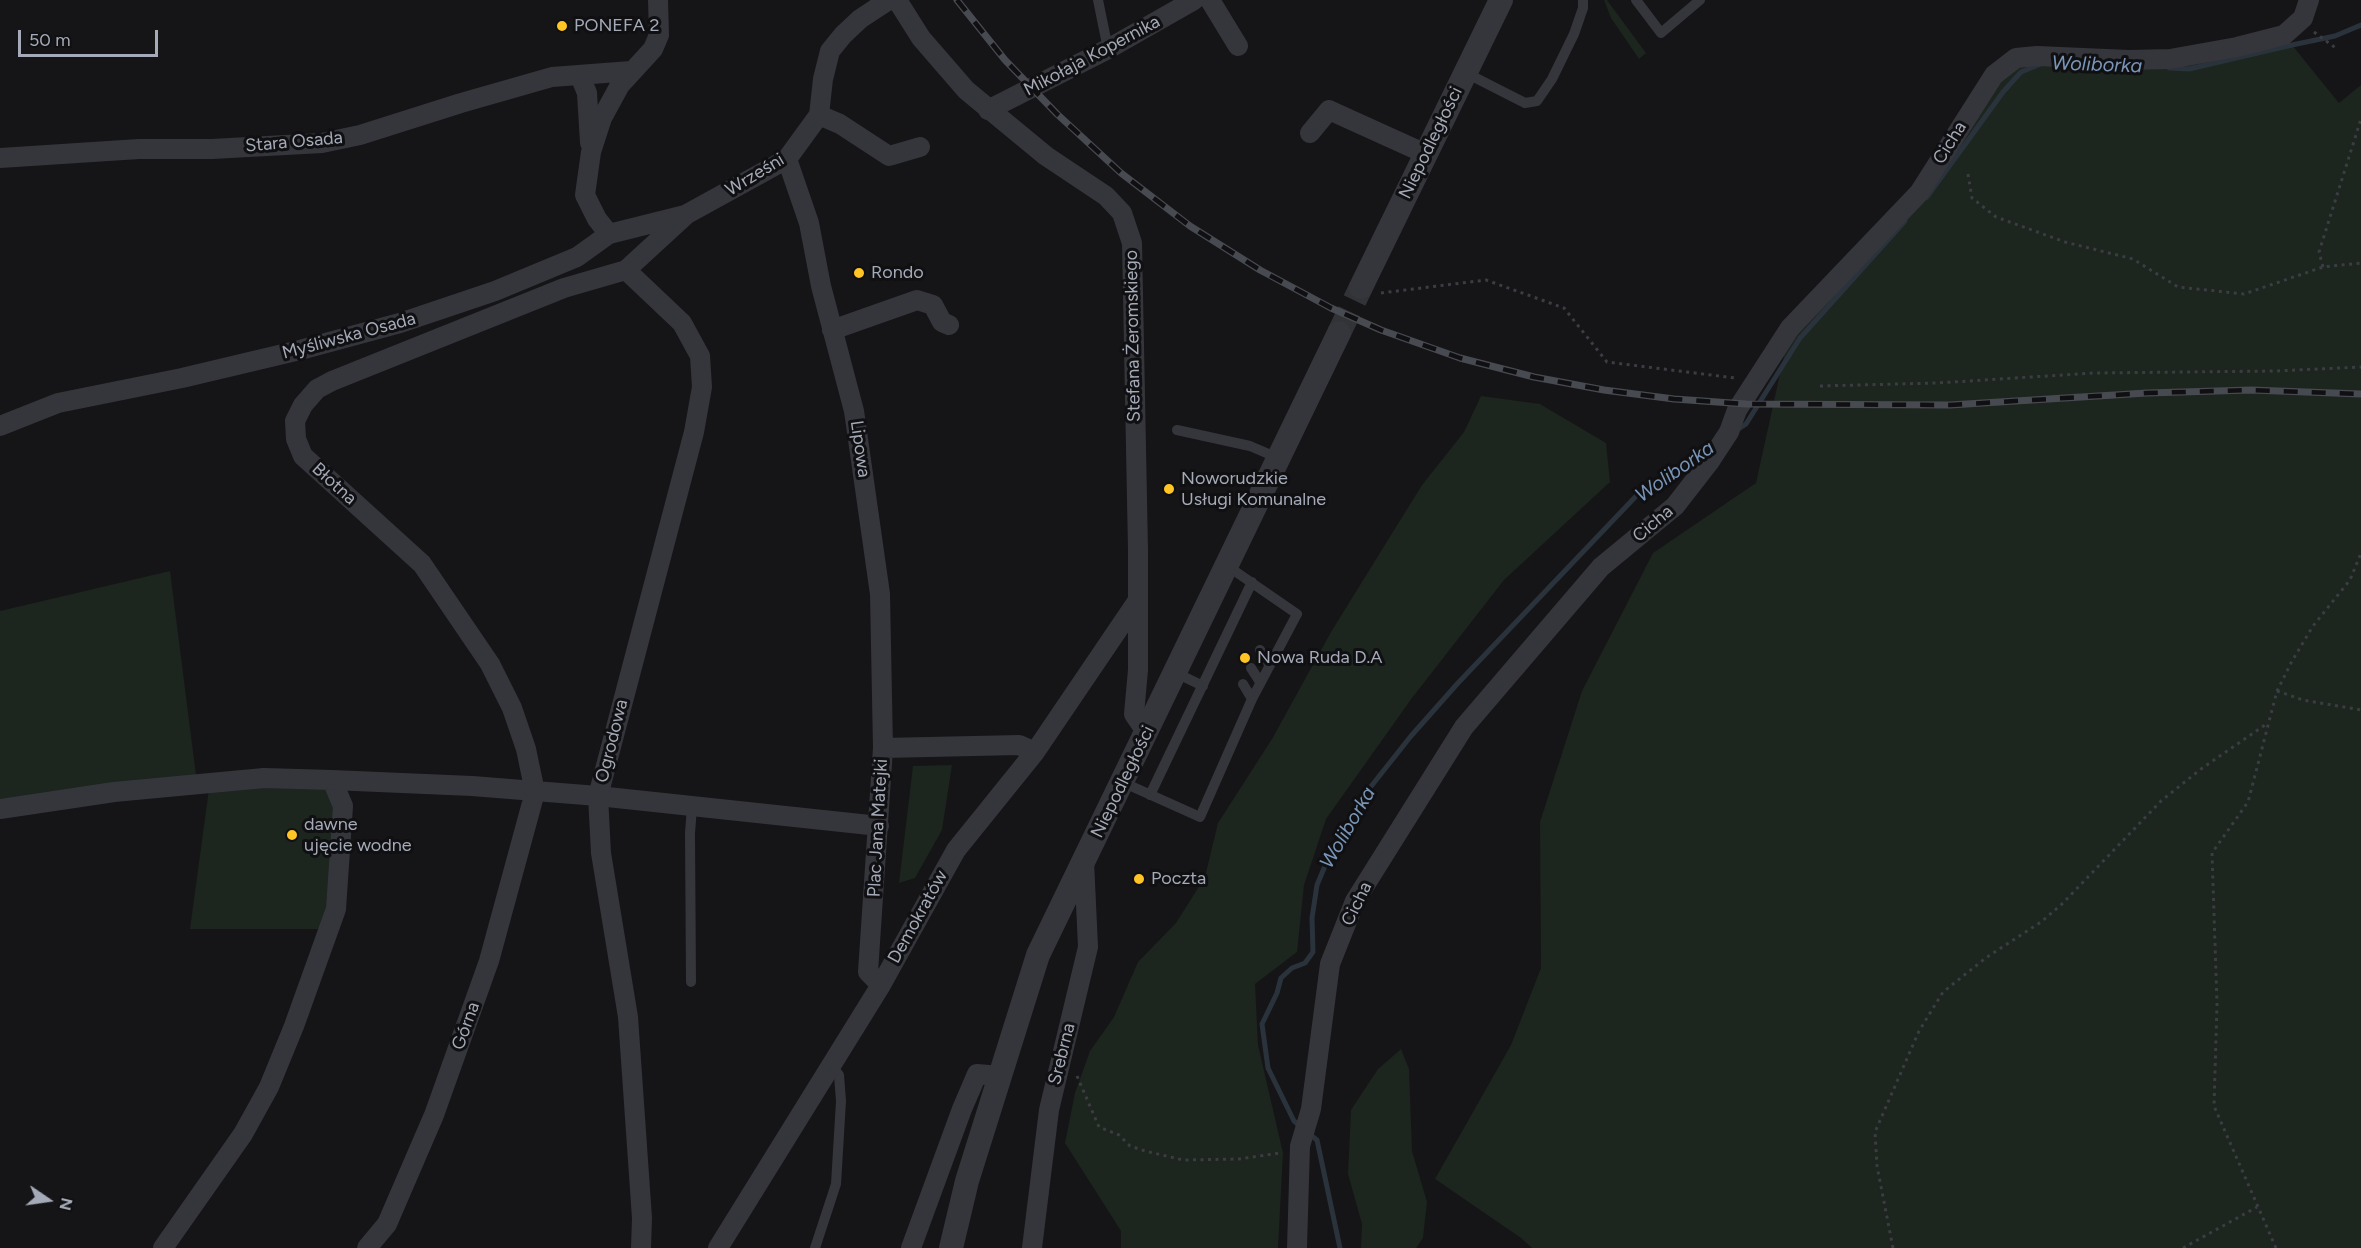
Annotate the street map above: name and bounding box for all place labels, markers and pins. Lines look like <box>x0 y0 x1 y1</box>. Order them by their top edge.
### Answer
place label: PONEFA 2 <box>574 15 659 37</box>
marker: PONEFA 2 <box>555 19 569 33</box>
place label: Rondo <box>871 262 924 284</box>
marker: Rondo <box>852 266 866 280</box>
place label: Noworudzkie Usługi Komunalne <box>1181 468 1326 510</box>
marker: Noworudzkie Usługi Komunalne <box>1162 482 1176 496</box>
place label: Nowa Ruda D.A <box>1257 647 1382 669</box>
marker: Nowa Ruda D.A <box>1238 651 1252 665</box>
place label: dawne ujęcie wodne <box>304 814 412 856</box>
marker: dawne ujęcie wodne <box>285 828 299 842</box>
place label: Poczta <box>1151 868 1206 890</box>
marker: Poczta <box>1132 872 1146 886</box>

